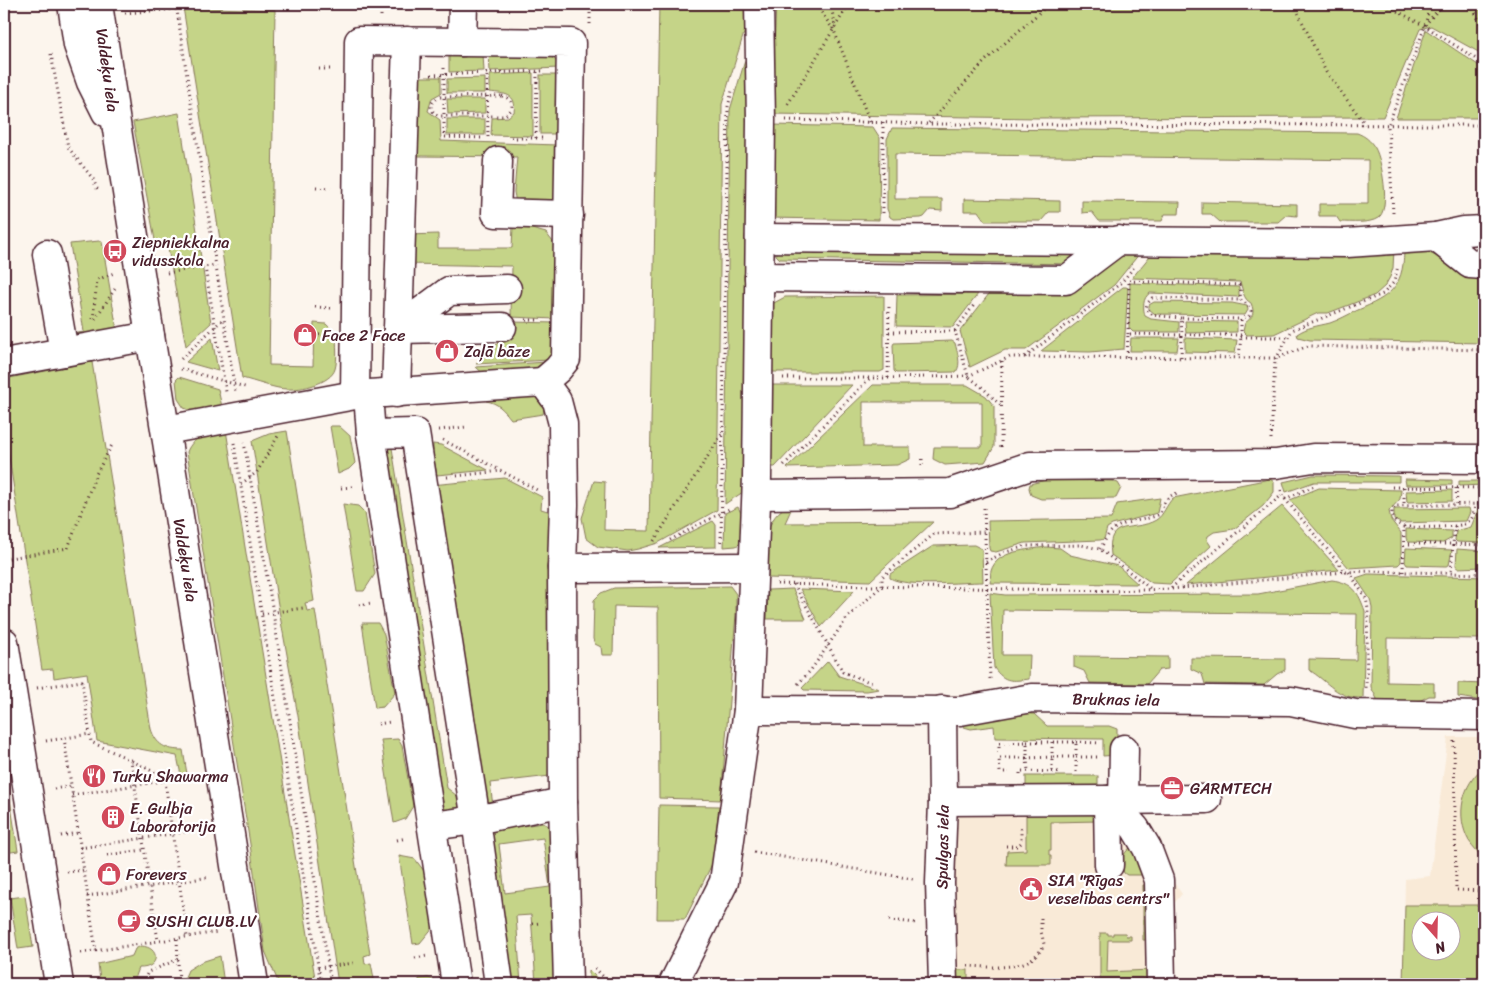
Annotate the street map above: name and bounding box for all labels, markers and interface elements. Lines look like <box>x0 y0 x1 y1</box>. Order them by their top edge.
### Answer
street label: Valdeķu iela <box>87 26 128 114</box>
place label: Ziepniekkalna vidusskola <box>132 228 229 275</box>
bus stop icon: Ziepniekkalna vidusskola <box>102 238 128 264</box>
place label: Face 2 Face <box>322 321 405 350</box>
shop icon: Face 2 Face <box>292 322 318 348</box>
place label: Zaļā bāze <box>464 337 530 366</box>
shop icon: Zaļā bāze <box>434 338 460 364</box>
street label: Valdeķu iela <box>165 516 206 604</box>
street label: Bruknas iela <box>1072 684 1161 715</box>
place label: Turku Shawarma <box>112 762 229 791</box>
restaurant icon: Turku Shawarma <box>81 763 107 789</box>
place label: GARMTECH <box>1190 774 1272 803</box>
office icon: GARMTECH <box>1159 775 1185 801</box>
place label: E. Gulbja Laboratorija <box>130 794 216 841</box>
building icon: E. Gulbja Laboratorija <box>100 804 126 830</box>
street label: Spulgas iela <box>927 804 958 890</box>
place label: Forevers <box>126 860 187 889</box>
shop icon: Forevers <box>96 861 122 887</box>
place label: SIA "Rīgas veselības centrs" <box>1048 866 1170 913</box>
public building icon: SIA "Rīgas veselības centrs" <box>1018 876 1044 902</box>
place label: SUSHI CLUB.LV <box>146 907 257 936</box>
cafe icon: SUSHI CLUB.LV <box>116 908 142 934</box>
north arrow <box>1410 910 1460 960</box>
text: N <box>1431 934 1450 961</box>

